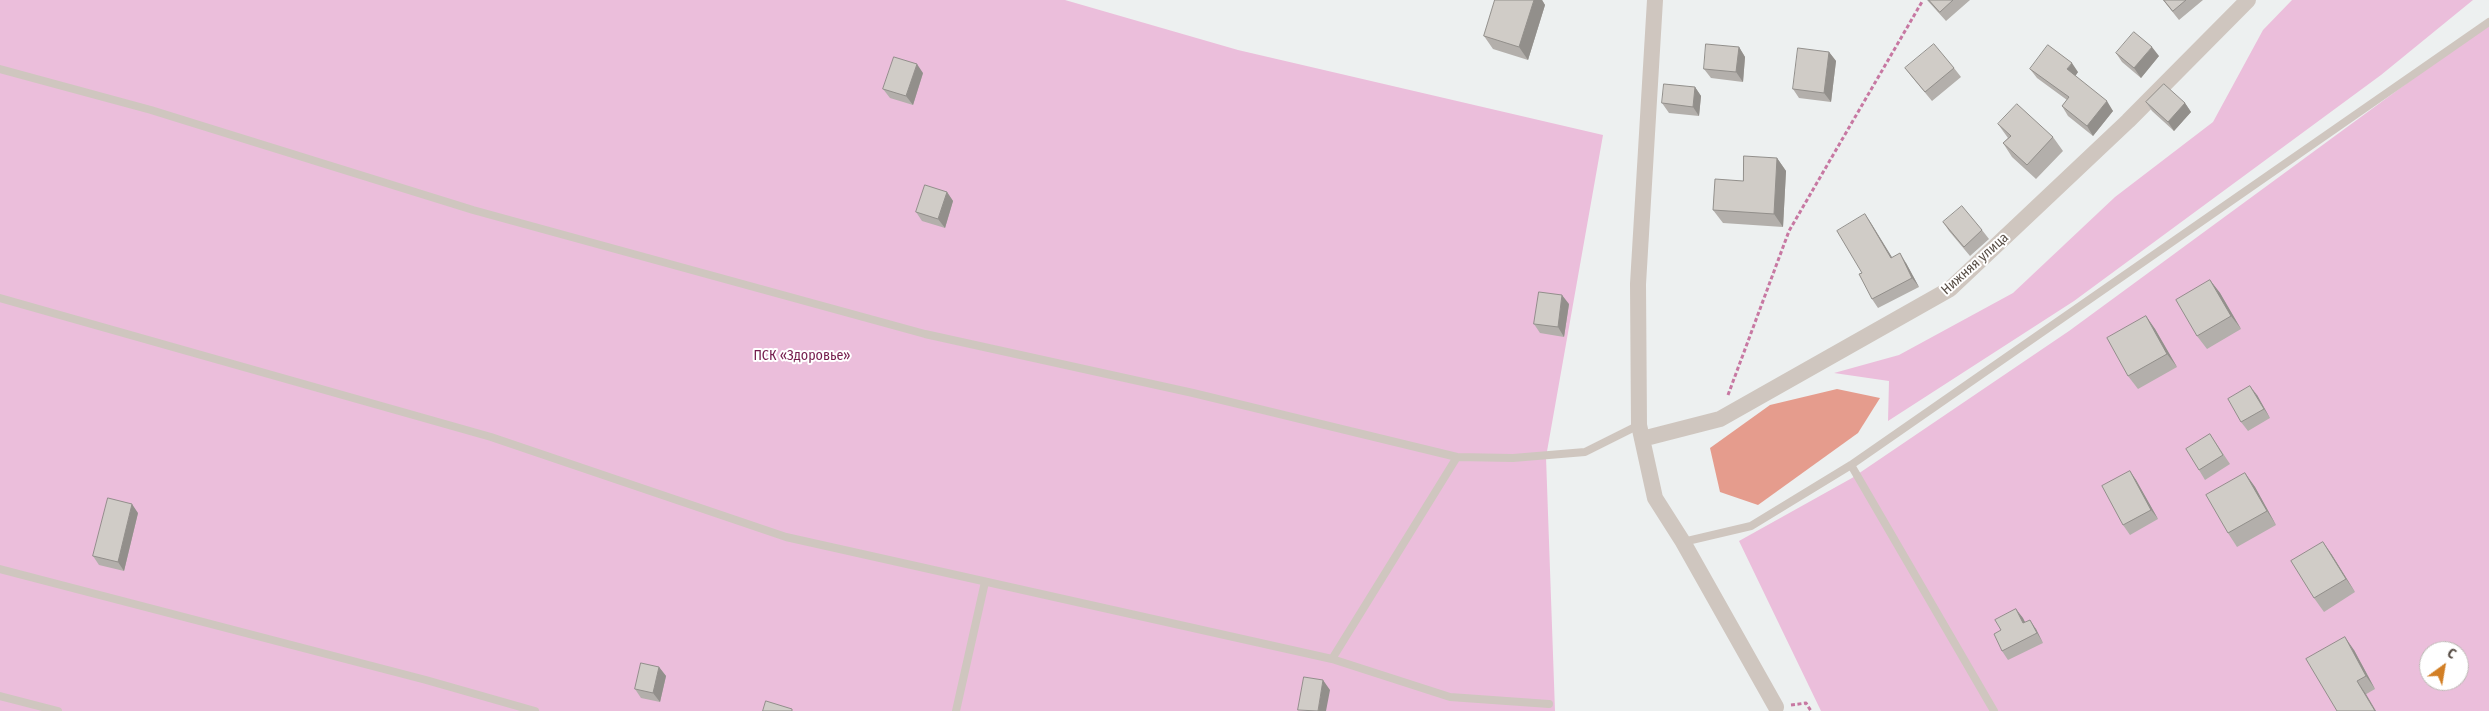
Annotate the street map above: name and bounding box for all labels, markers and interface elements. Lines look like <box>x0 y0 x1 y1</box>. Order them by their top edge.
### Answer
street label: Нижняя улица <box>1938 229 2012 299</box>
park label: ПСК «Здоровье» <box>753 348 851 364</box>
north arrow <box>2419 641 2469 691</box>
text: С <box>2444 645 2459 663</box>

